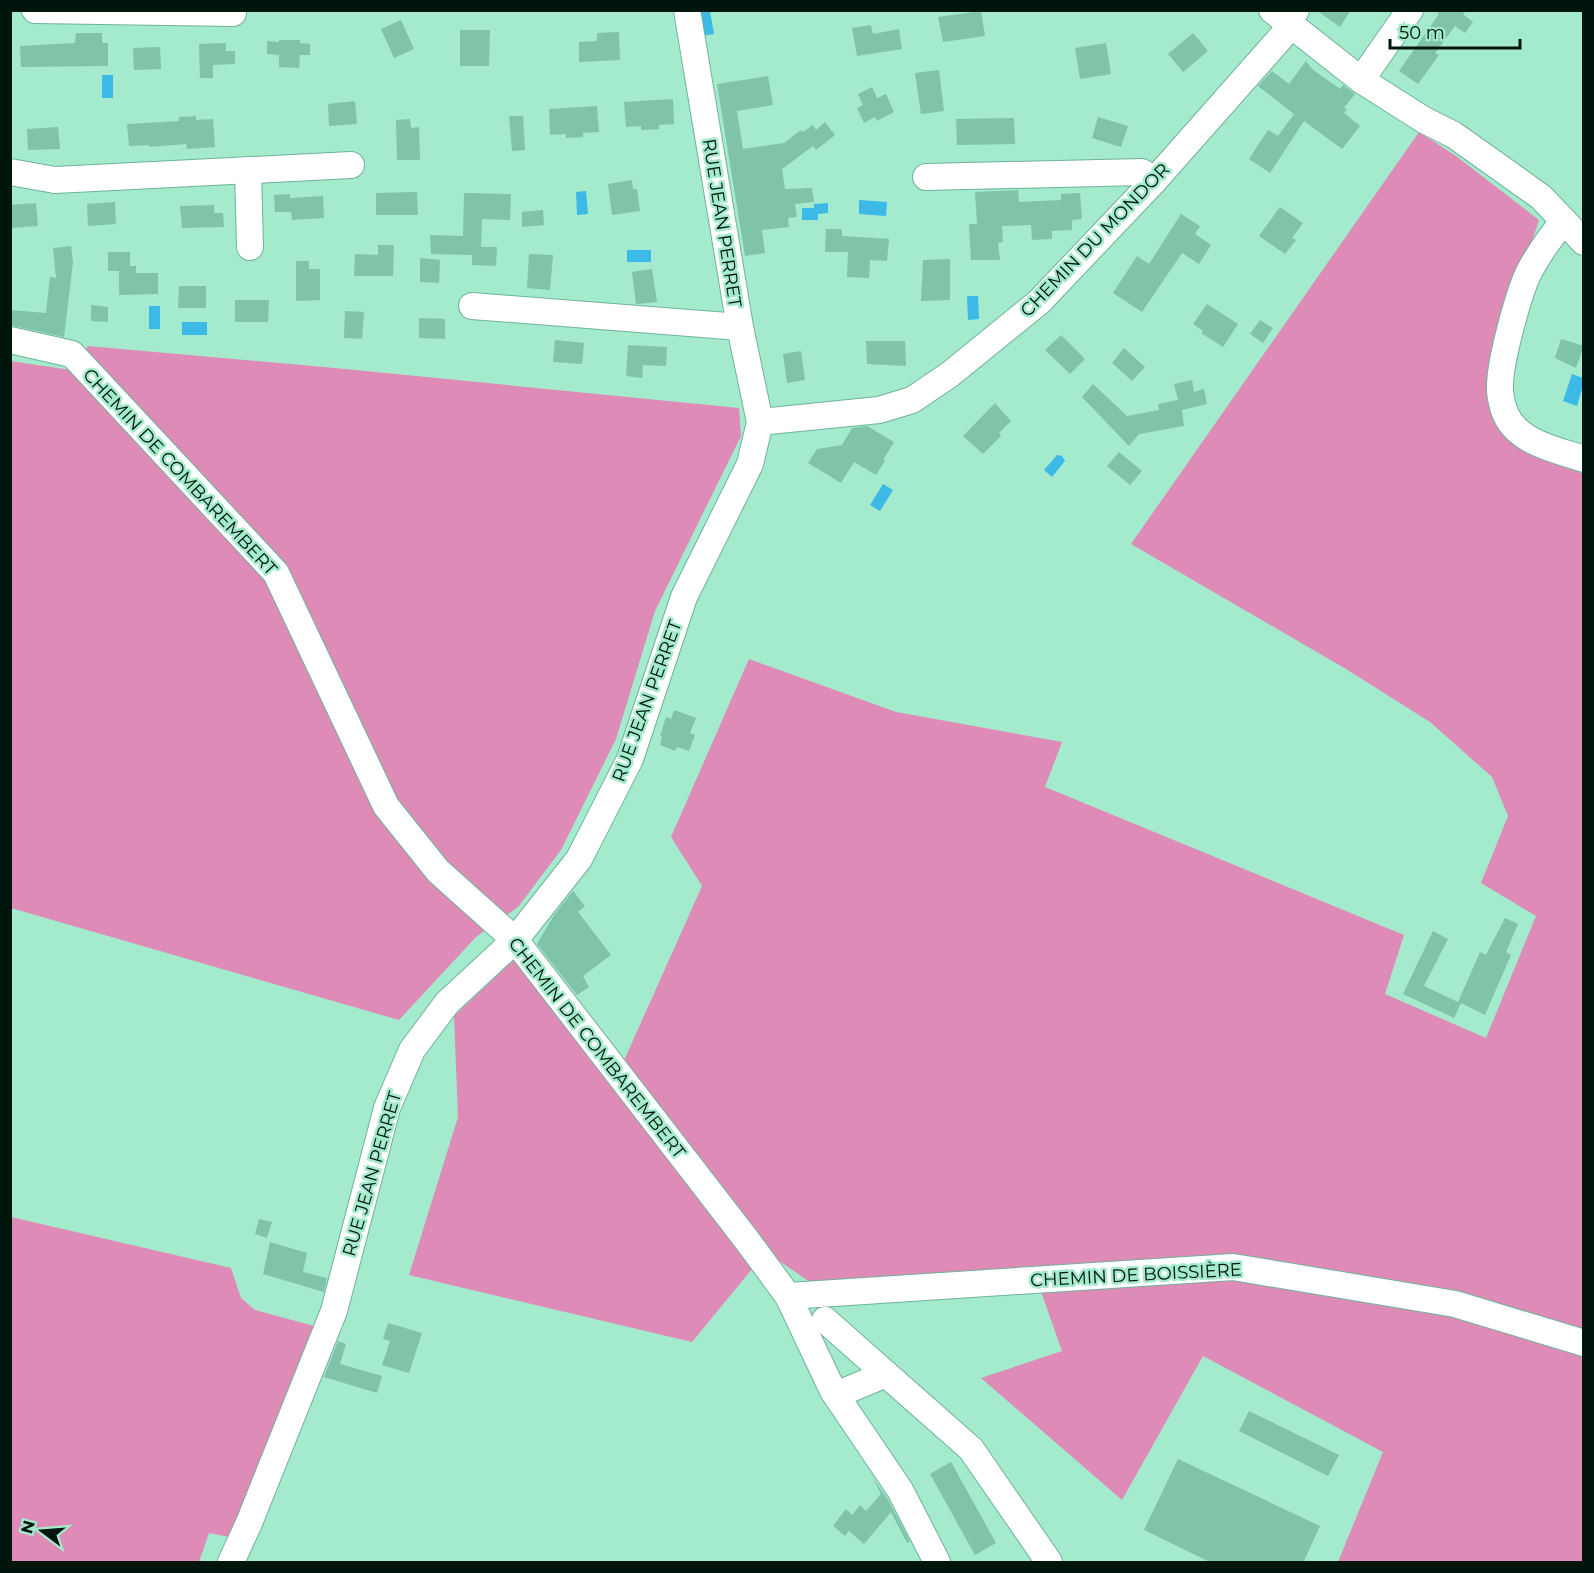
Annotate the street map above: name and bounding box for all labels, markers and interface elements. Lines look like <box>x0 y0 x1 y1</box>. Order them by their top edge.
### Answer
scale bar <box>1390 12 1520 50</box>
text: 50 m <box>1399 22 1445 44</box>
street label: RUE JEAN PERRET <box>698 137 746 310</box>
street label: CHEMIN DU MONDOR <box>1016 159 1174 321</box>
street label: CHEMIN DE COMBAREMBERT <box>78 364 282 581</box>
street label: RUE JEAN PERRET <box>608 616 687 785</box>
street label: CHEMIN DE COMBAREMBERT <box>504 933 691 1164</box>
street label: RUE JEAN PERRET <box>338 1088 406 1259</box>
street label: CHEMIN DE BOISSIÈRE <box>1030 1258 1242 1292</box>
north arrow <box>12 1501 72 1561</box>
text: N <box>17 1518 39 1536</box>

